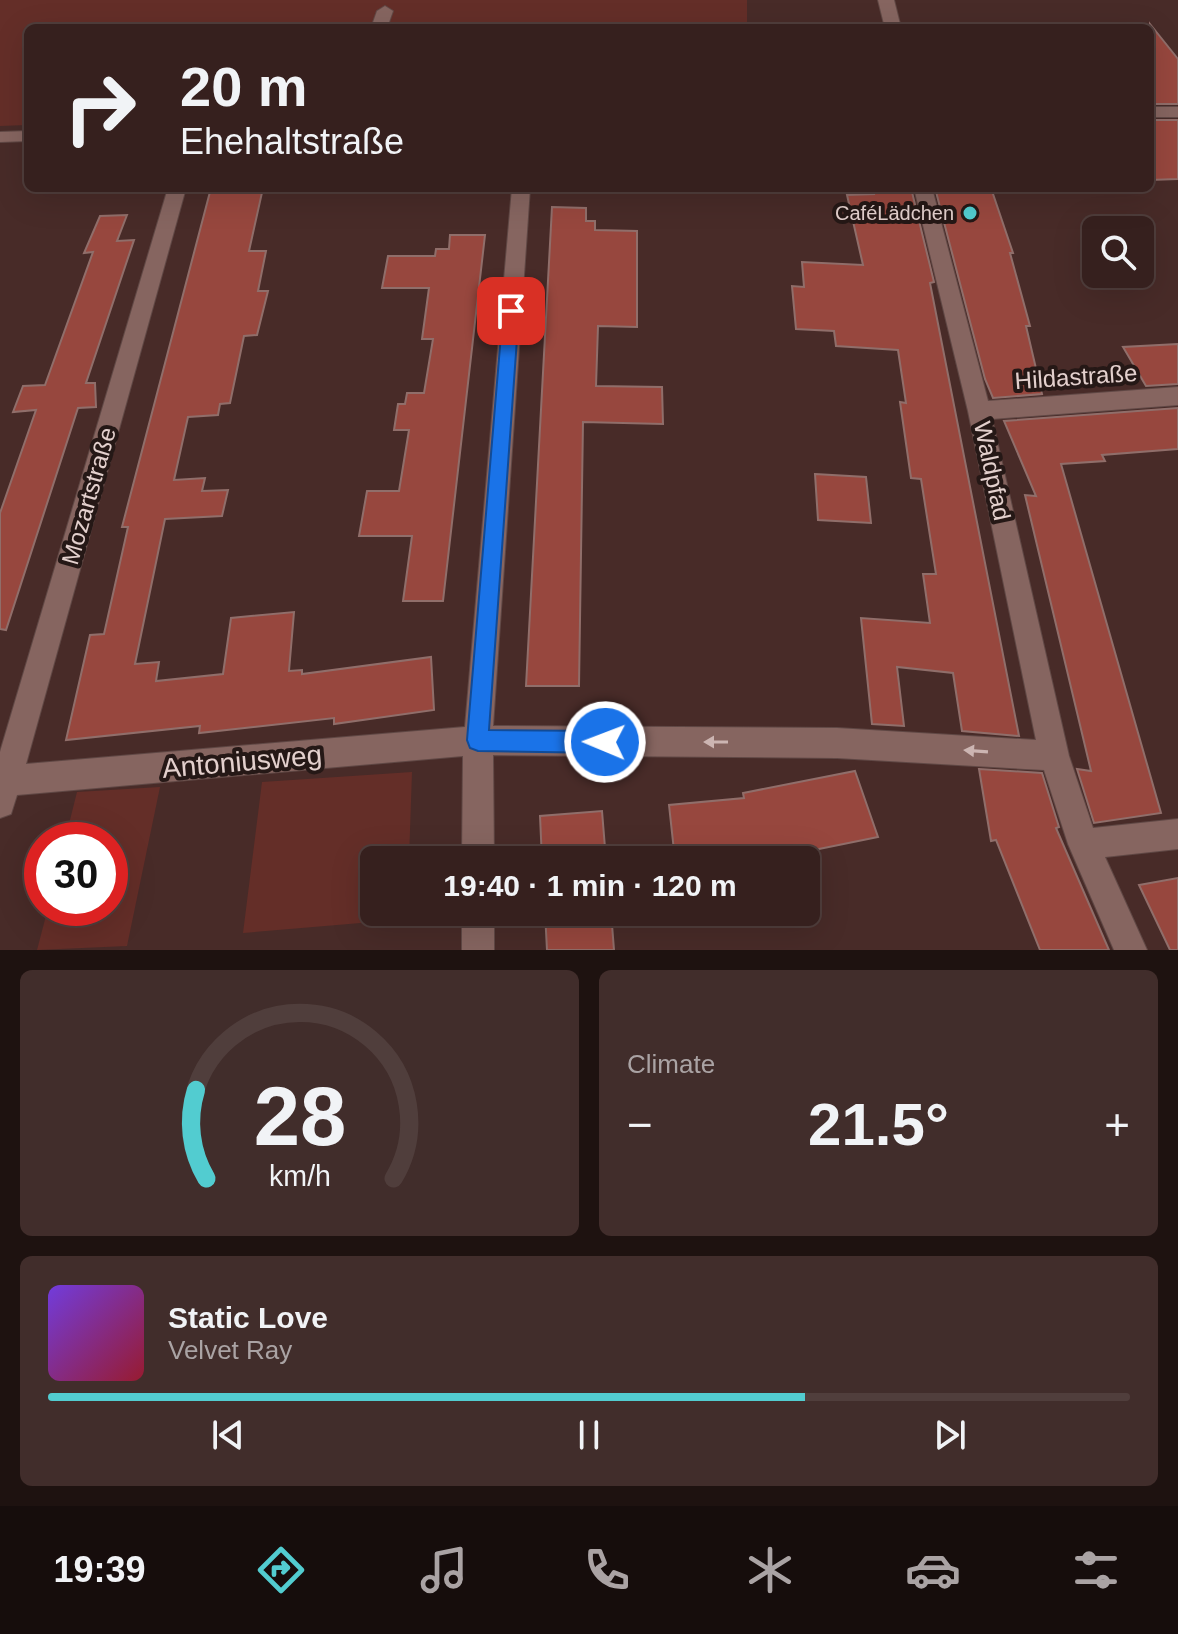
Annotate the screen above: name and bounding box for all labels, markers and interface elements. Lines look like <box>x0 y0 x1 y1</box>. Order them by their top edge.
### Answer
text: 20 m <box>180 55 308 118</box>
icon: right <box>48 56 152 160</box>
text: Ehehaltstraße <box>180 121 404 162</box>
place label: CaféLädchen <box>835 202 954 224</box>
marker: CaféLädchen <box>961 204 979 222</box>
map controls <box>1082 216 1154 288</box>
button: search <box>1082 216 1154 288</box>
pin <box>477 277 545 345</box>
icon: arrive <box>489 289 533 333</box>
street label: Hildastraße <box>1014 359 1138 394</box>
street label: Waldpfad <box>969 419 1016 523</box>
street label: Mozartstraße <box>56 424 121 568</box>
position arrow <box>563 700 647 784</box>
one-way arrow <box>703 736 728 748</box>
street label: Antoniusweg <box>161 739 323 784</box>
one-way arrow <box>963 745 988 758</box>
speed limit sign: 30 <box>24 822 128 926</box>
text: 19:40 · 1 min · 120 m <box>443 869 737 902</box>
text: Climate <box>627 1049 715 1079</box>
text: 28 <box>253 1070 346 1163</box>
text: 21.5° <box>808 1091 949 1158</box>
text: − <box>627 1100 653 1149</box>
text: + <box>1104 1100 1130 1149</box>
text: km/h <box>269 1160 330 1192</box>
text: Static Love <box>168 1301 328 1334</box>
text: Velvet Ray <box>168 1335 292 1365</box>
icon: previous <box>206 1413 250 1457</box>
icon: pause <box>567 1413 611 1457</box>
icon: next <box>928 1413 972 1457</box>
icon: directions <box>253 1542 309 1598</box>
icon: music <box>416 1542 472 1598</box>
icon: phone <box>579 1542 635 1598</box>
icon: climate <box>742 1542 798 1598</box>
icon: car <box>905 1542 961 1598</box>
icon: filters <box>1068 1542 1124 1598</box>
text: 19:39 <box>54 1549 146 1590</box>

